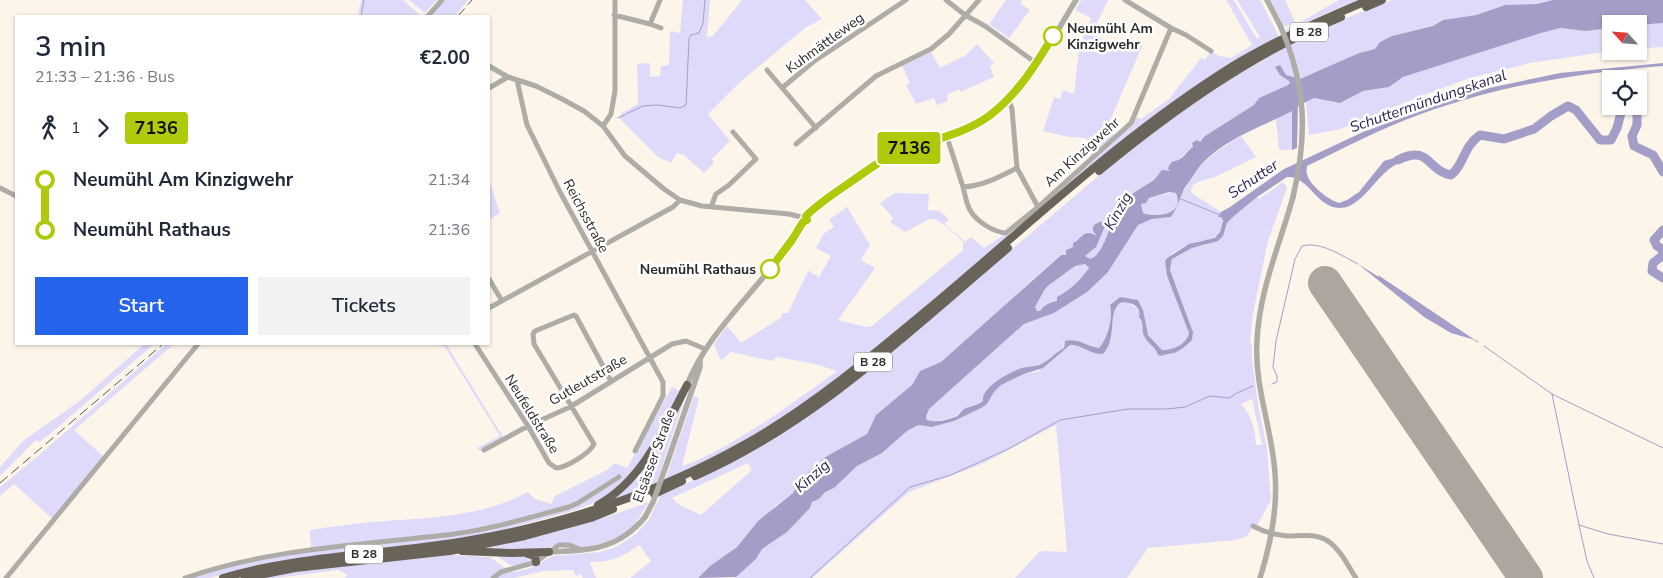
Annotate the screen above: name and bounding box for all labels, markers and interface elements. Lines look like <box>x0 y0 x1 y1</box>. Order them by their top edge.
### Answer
street label: Kuhmättleweg <box>782 8 868 78</box>
north arrow <box>1602 15 1648 60</box>
map controls <box>1602 15 1647 115</box>
place label: Neumühl Am Kinzigwehr <box>1067 19 1153 54</box>
road number: B 28 <box>1290 22 1328 42</box>
marker: Neumühl Am Kinzigwehr <box>1043 26 1063 46</box>
text: 3 min <box>35 28 106 66</box>
text: €2.00 <box>420 45 470 71</box>
water label: Schuttermündungskanal <box>1347 65 1509 137</box>
text: 21:33 – 21:36 · Bus <box>35 66 175 88</box>
button: locate <box>1602 70 1647 115</box>
street label: Am Kinzigwehr <box>1040 113 1124 191</box>
icon: walk <box>35 114 63 142</box>
icon: forward <box>89 114 117 142</box>
text: 7136 <box>135 116 178 140</box>
text: 1 <box>71 117 81 139</box>
line badge: 7136 <box>874 132 944 164</box>
text: 7136 <box>887 136 931 160</box>
water label: Schutter <box>1224 155 1283 203</box>
text: Neumühl Am Kinzigwehr <box>73 167 293 193</box>
text: 21:34 <box>428 169 470 191</box>
street label: Reichsstraße <box>559 176 613 256</box>
water label: Kinzig <box>1099 188 1137 234</box>
text: Neumühl Rathaus <box>73 217 231 243</box>
text: 21:36 <box>428 219 470 241</box>
marker: Neumühl Rathaus <box>760 259 780 279</box>
place label: Neumühl Rathaus <box>640 260 756 279</box>
button: Start <box>35 277 248 335</box>
button: Tickets <box>258 277 470 335</box>
street label: Gutleutstraße <box>545 350 631 410</box>
road number: B 28 <box>854 352 892 372</box>
street label: Neufeldstraße <box>500 371 564 457</box>
street label: Elsässer Straße <box>628 407 680 505</box>
water label: Kinzig <box>790 455 834 497</box>
road number: B 28 <box>345 544 383 564</box>

